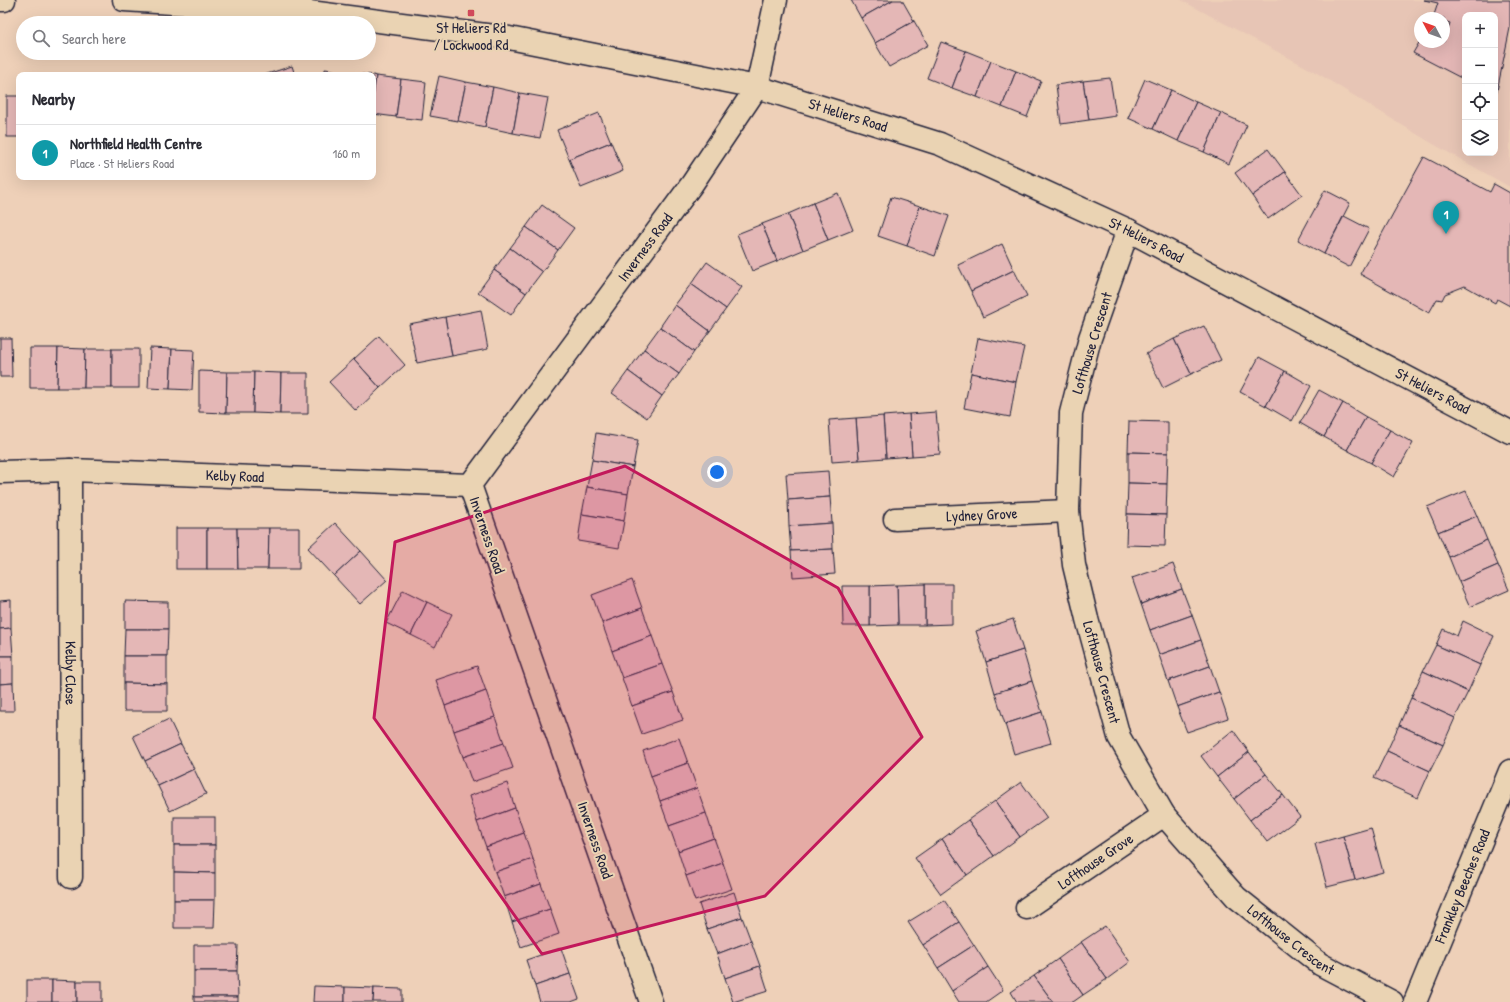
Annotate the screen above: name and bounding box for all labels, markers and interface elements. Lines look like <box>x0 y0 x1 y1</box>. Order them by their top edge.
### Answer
marker: St Heliers Rd / Lockwood Rd <box>466 8 476 18</box>
north arrow <box>1414 12 1450 48</box>
map controls <box>1462 12 1498 156</box>
button: + <box>1462 12 1498 48</box>
search box <box>16 16 376 60</box>
place label: St Heliers Rd / Lockwood Rd <box>434 17 508 55</box>
icon: search <box>30 27 52 49</box>
text: Search here <box>62 28 126 49</box>
button: − <box>1462 48 1498 84</box>
button: locate <box>1462 84 1498 120</box>
text: Nearby <box>32 87 75 110</box>
street label: St Heliers Road <box>806 93 890 137</box>
button: layers <box>1462 120 1498 156</box>
text: Northfield Health Centre <box>70 133 202 154</box>
text: 1 <box>43 144 47 162</box>
text: 160 m <box>332 144 360 162</box>
text: Place · St Heliers Road <box>70 154 174 172</box>
pin: 1 <box>1433 201 1459 234</box>
street label: Inverness Road <box>612 208 677 286</box>
street label: St Heliers Road <box>1106 212 1188 268</box>
street label: Lofthouse Crescent <box>1066 289 1117 396</box>
street label: St Heliers Road <box>1392 362 1474 419</box>
your location <box>707 462 727 482</box>
street label: Kelby Road <box>205 464 265 487</box>
street label: Inverness Road <box>464 493 511 576</box>
street label: Lydney Grove <box>946 502 1018 527</box>
street label: Lofthouse Crescent <box>1078 619 1126 727</box>
street label: Kelby Close <box>60 641 82 705</box>
street label: Inverness Road <box>572 798 619 881</box>
street label: Frankley Beeches Road <box>1429 826 1495 947</box>
street label: Lofthouse Grove <box>1054 828 1137 894</box>
street label: Lofthouse Crescent <box>1243 899 1339 980</box>

